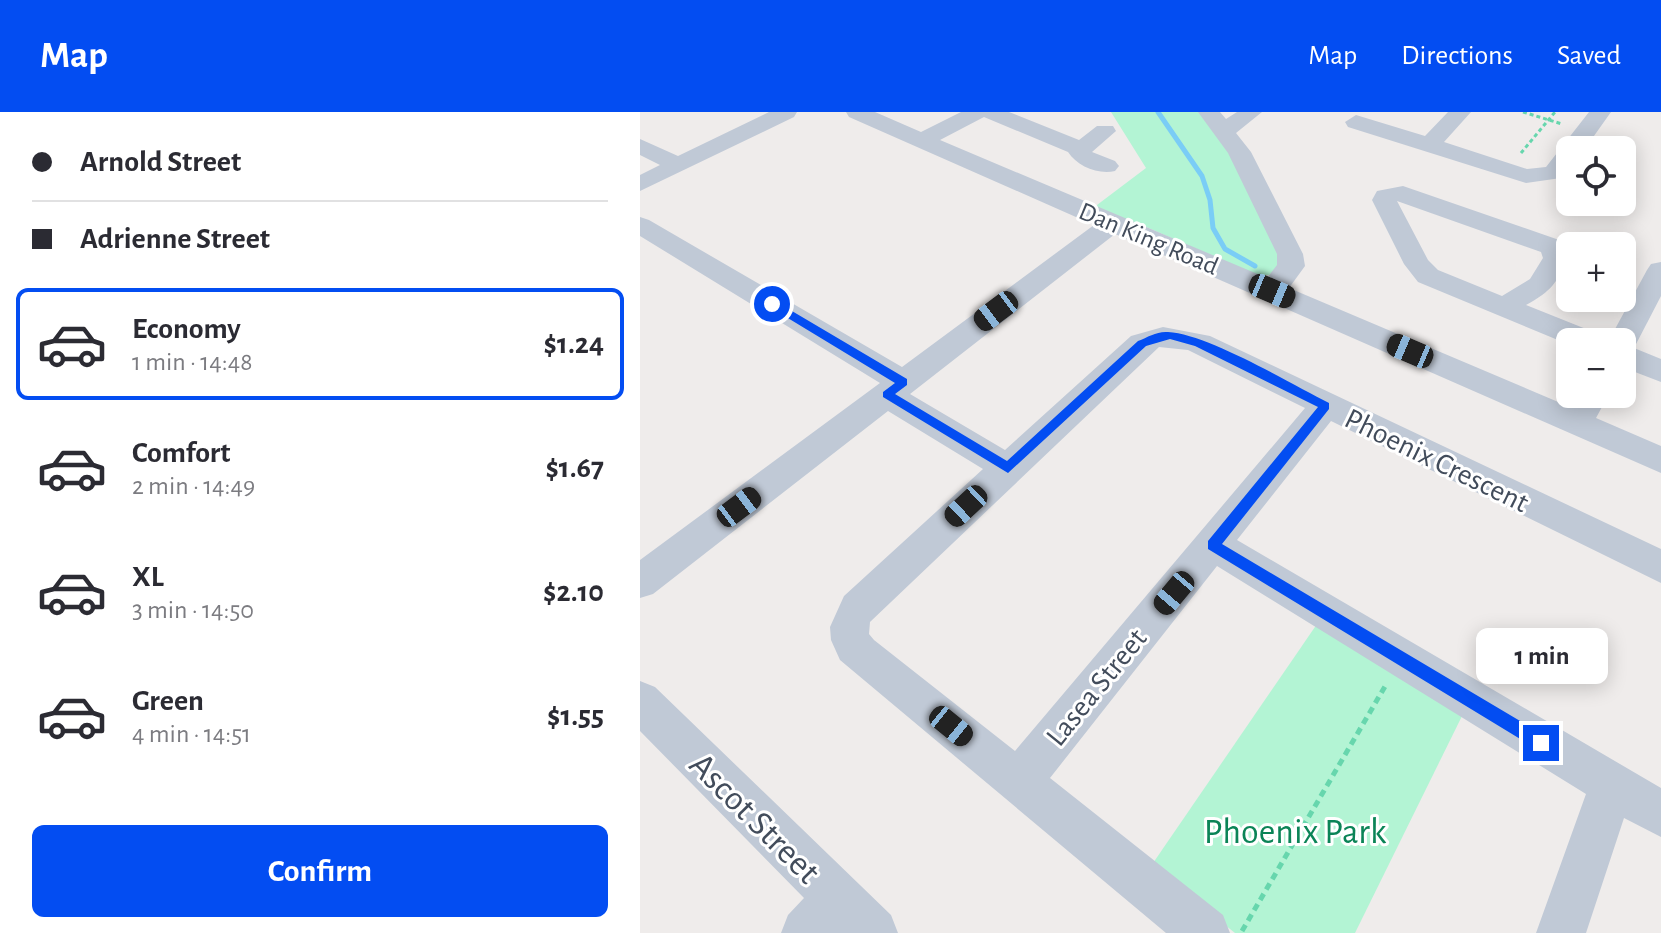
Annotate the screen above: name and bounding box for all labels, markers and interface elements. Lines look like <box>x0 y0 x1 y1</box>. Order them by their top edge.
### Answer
text: Map <box>40 37 108 75</box>
text: Map <box>1308 42 1357 70</box>
text: Directions <box>1401 42 1513 70</box>
text: Saved <box>1557 42 1621 70</box>
map controls <box>1556 136 1636 408</box>
button: locate <box>1556 136 1636 216</box>
text: Arnold Street <box>80 147 241 177</box>
street label: Dan King Road <box>1075 198 1222 280</box>
text: Adrienne Street <box>80 224 270 254</box>
button: + <box>1556 232 1636 312</box>
car <box>1245 271 1299 311</box>
route start <box>754 286 790 322</box>
car <box>970 287 1022 335</box>
icon: car <box>36 308 108 380</box>
text: Economy <box>132 314 241 344</box>
button: − <box>1556 328 1636 408</box>
text: $1.24 <box>544 329 604 359</box>
car <box>1383 331 1437 371</box>
text: 1 min · 14:48 <box>132 349 253 375</box>
street label: Phoenix Crescent <box>1340 403 1534 519</box>
icon: car <box>36 432 108 504</box>
text: Comfort <box>132 438 231 468</box>
text: $1.67 <box>545 453 604 483</box>
text: 2 min · 14:49 <box>132 473 255 499</box>
car <box>940 481 992 531</box>
car <box>713 483 765 531</box>
icon: car <box>36 556 108 628</box>
text: XL <box>132 562 164 592</box>
car <box>1149 567 1199 619</box>
text: $2.10 <box>543 577 604 607</box>
text: 3 min · 14:50 <box>132 597 254 623</box>
street label: Lasea Street <box>1041 623 1153 752</box>
callout: 1 min <box>1475 627 1607 683</box>
text: 1 min <box>1515 643 1569 669</box>
icon: car <box>36 680 108 752</box>
text: Green <box>132 686 204 716</box>
text: $1.55 <box>547 701 604 731</box>
car <box>925 702 977 750</box>
text: 4 min · 14:51 <box>132 721 251 747</box>
route end <box>1523 725 1559 761</box>
street label: Ascot Street <box>683 746 827 891</box>
park label: Phoenix Park <box>1204 814 1387 850</box>
button: Confirm <box>32 825 608 917</box>

